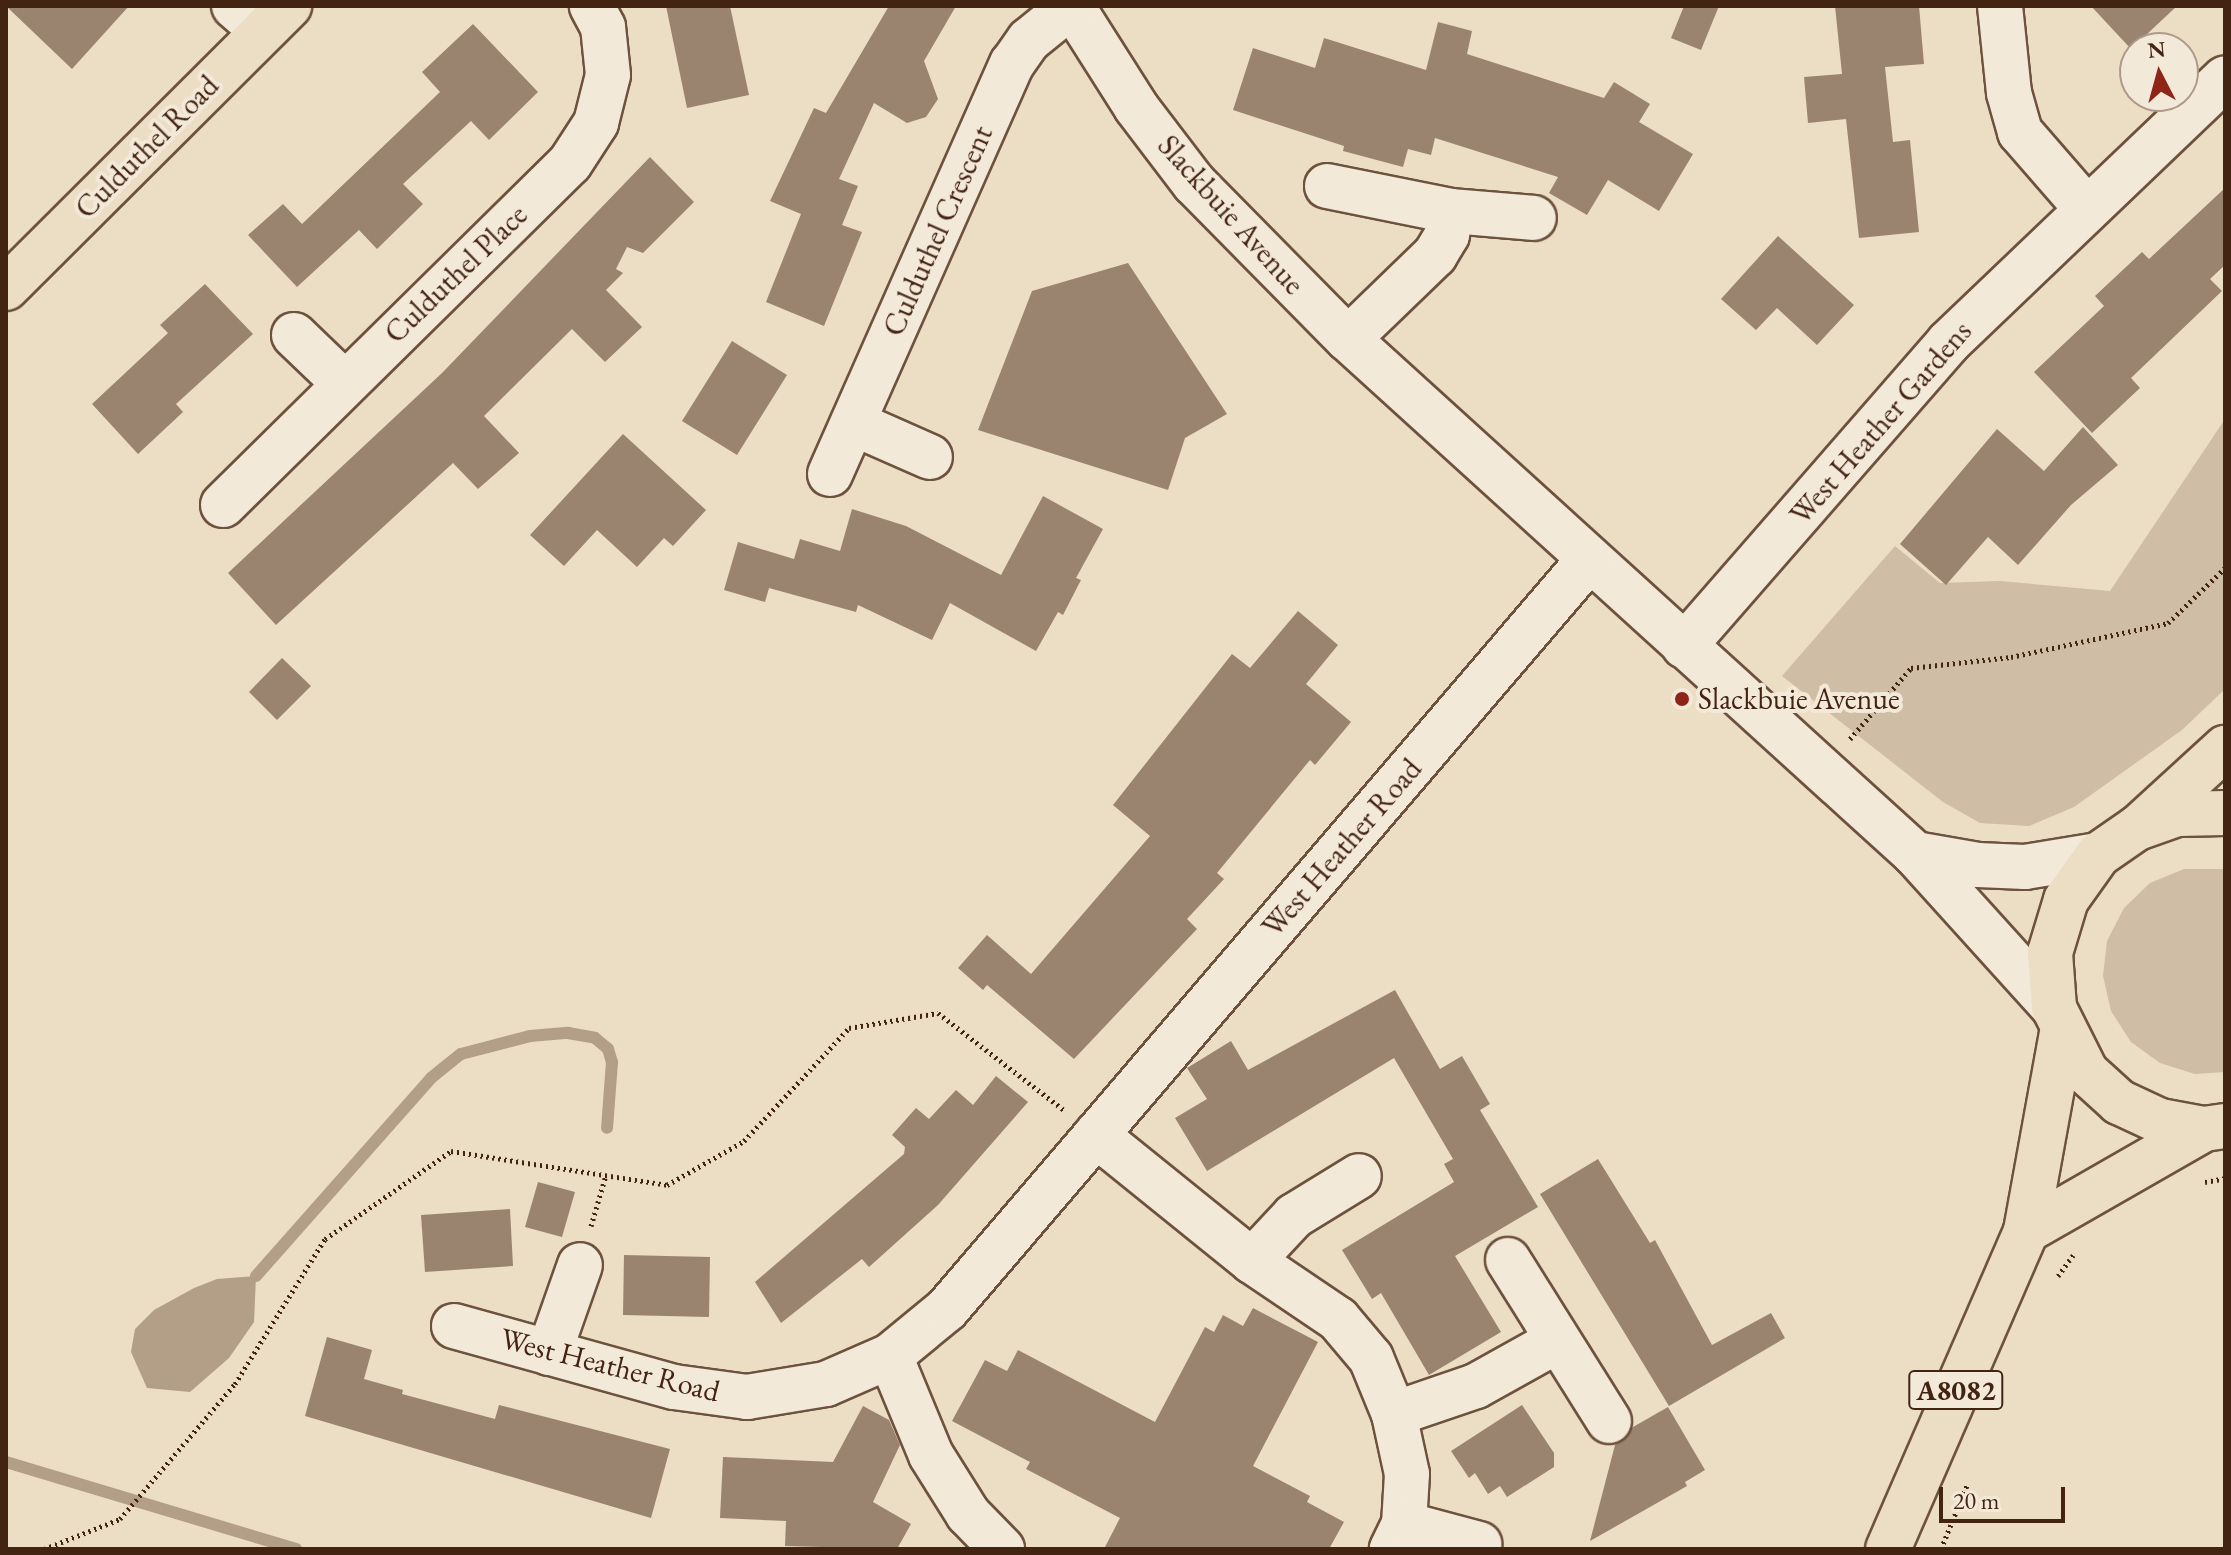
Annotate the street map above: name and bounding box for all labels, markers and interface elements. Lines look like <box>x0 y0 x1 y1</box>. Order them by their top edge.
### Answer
north arrow <box>2119 32 2199 112</box>
text: N <box>2146 34 2167 65</box>
street label: Culduthel Road <box>68 68 226 226</box>
street label: Culduthel Crescent <box>876 120 1000 342</box>
street label: Slackbuie Avenue <box>1150 128 1312 302</box>
street label: Culduthel Place <box>377 197 535 351</box>
street label: West Heather Gardens <box>1783 314 1979 532</box>
place label: Slackbuie Avenue <box>1698 681 1900 717</box>
marker: Slackbuie Avenue <box>1673 690 1691 708</box>
street label: West Heather Road <box>1255 751 1429 945</box>
street label: West Heather Road <box>497 1320 723 1410</box>
road number: A8082 <box>1908 1366 2004 1414</box>
scale bar <box>1943 1471 2069 1521</box>
text: 20 m <box>1953 1485 2000 1516</box>

